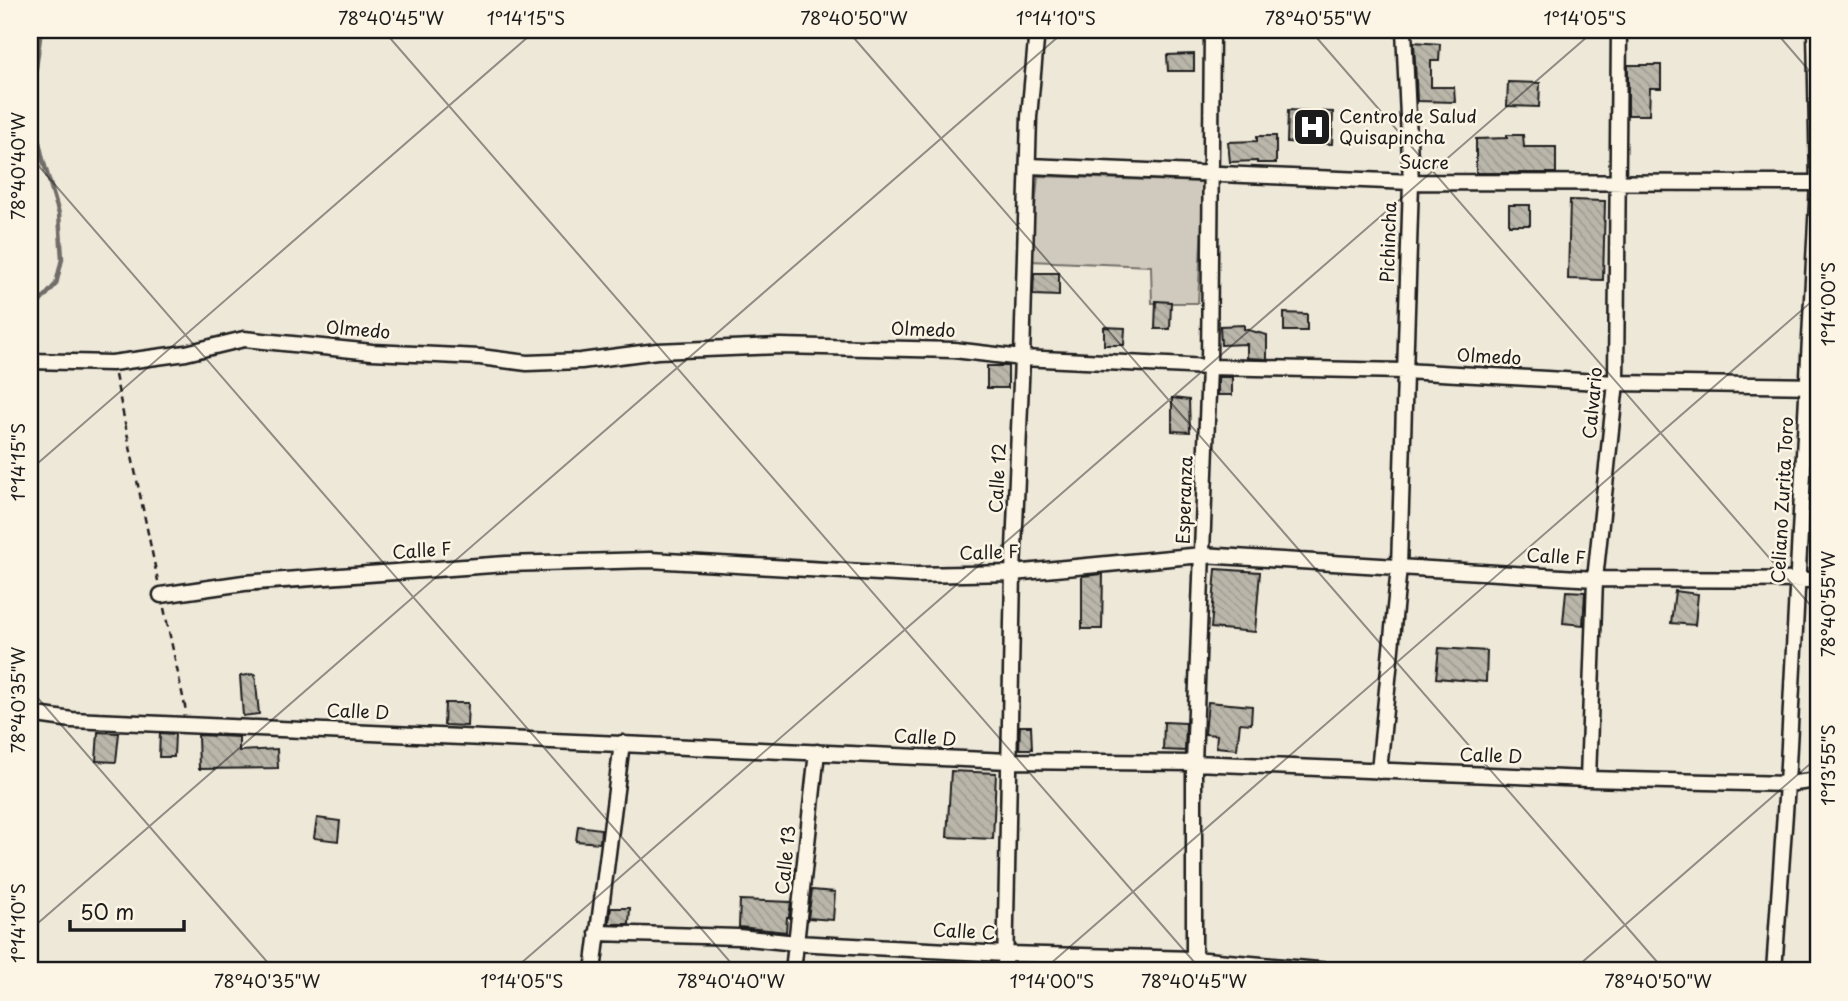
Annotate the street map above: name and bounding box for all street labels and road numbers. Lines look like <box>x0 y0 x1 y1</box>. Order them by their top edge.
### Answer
street label: Sucre <box>1399 148 1449 175</box>
street label: Pichincha <box>1373 200 1402 283</box>
street label: Olmedo <box>325 312 392 345</box>
street label: Olmedo <box>890 314 956 343</box>
street label: Olmedo <box>1456 340 1522 371</box>
street label: Calvario <box>1575 366 1608 440</box>
street label: Celiano Zurita Toro <box>1764 416 1799 584</box>
street label: Calle 12 <box>981 442 1012 514</box>
street label: Esperanza <box>1168 454 1199 545</box>
street label: Calle F <box>391 534 452 565</box>
street label: Calle F <box>959 537 1019 566</box>
street label: Calle F <box>1526 540 1586 571</box>
street label: Calle D <box>326 696 390 725</box>
street label: Calle D <box>893 721 957 752</box>
street label: Calle D <box>1459 740 1523 769</box>
street label: Calle 13 <box>767 824 802 896</box>
street label: Calle C <box>932 915 996 946</box>

